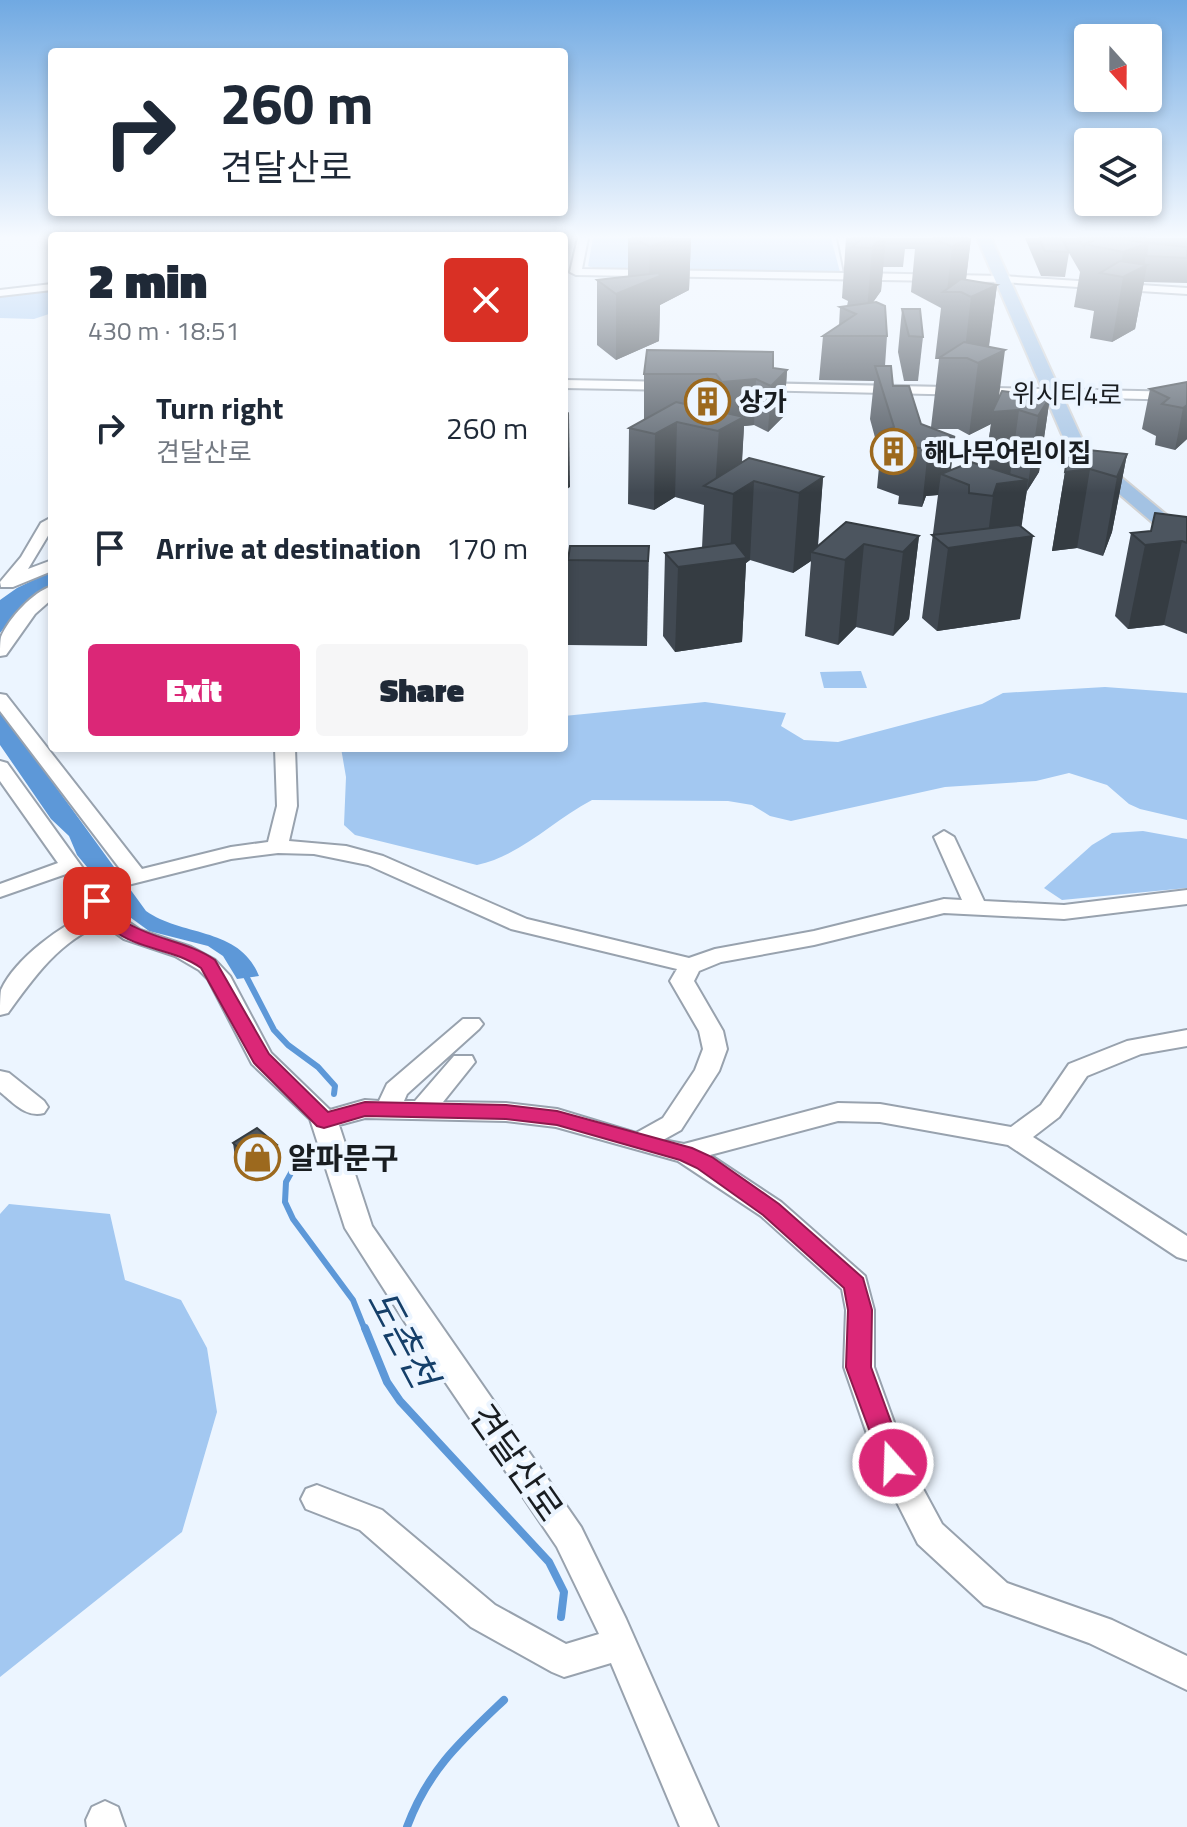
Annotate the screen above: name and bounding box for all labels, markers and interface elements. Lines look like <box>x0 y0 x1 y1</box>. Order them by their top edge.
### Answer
north arrow <box>1074 24 1162 112</box>
map controls <box>1074 24 1162 216</box>
text: 260 m <box>220 61 373 146</box>
icon: right <box>88 80 192 184</box>
button: layers <box>1074 128 1162 216</box>
text: 견달산로 <box>220 139 352 194</box>
text: 2 min <box>88 244 207 317</box>
button: close <box>444 258 528 342</box>
text: 430 m · 18:51 <box>88 311 240 350</box>
street label: 위시티4로 <box>1012 374 1122 414</box>
building icon: 상가 <box>684 377 732 425</box>
place label: 상가 <box>739 382 787 421</box>
text: Turn right <box>156 385 284 431</box>
text: 260 m <box>446 405 528 451</box>
icon: right <box>88 406 132 450</box>
building icon: 해나무어린이집 <box>869 428 917 476</box>
text: 견달산로 <box>156 432 252 471</box>
place label: 해나무어린이집 <box>924 433 1091 472</box>
text: Arrive at destination <box>156 525 421 571</box>
text: 170 m <box>446 525 528 571</box>
icon: arrive <box>88 526 132 570</box>
button: Exit <box>88 644 300 736</box>
button: Share <box>316 644 528 736</box>
pin <box>63 867 131 935</box>
icon: arrive <box>75 879 119 923</box>
shop icon: 알파문구 <box>233 1134 281 1182</box>
place label: 알파문구 <box>288 1135 398 1181</box>
water label: 도촌천 <box>353 1278 455 1401</box>
street label: 견달산로 <box>456 1392 578 1532</box>
position arrow <box>851 1421 935 1505</box>

